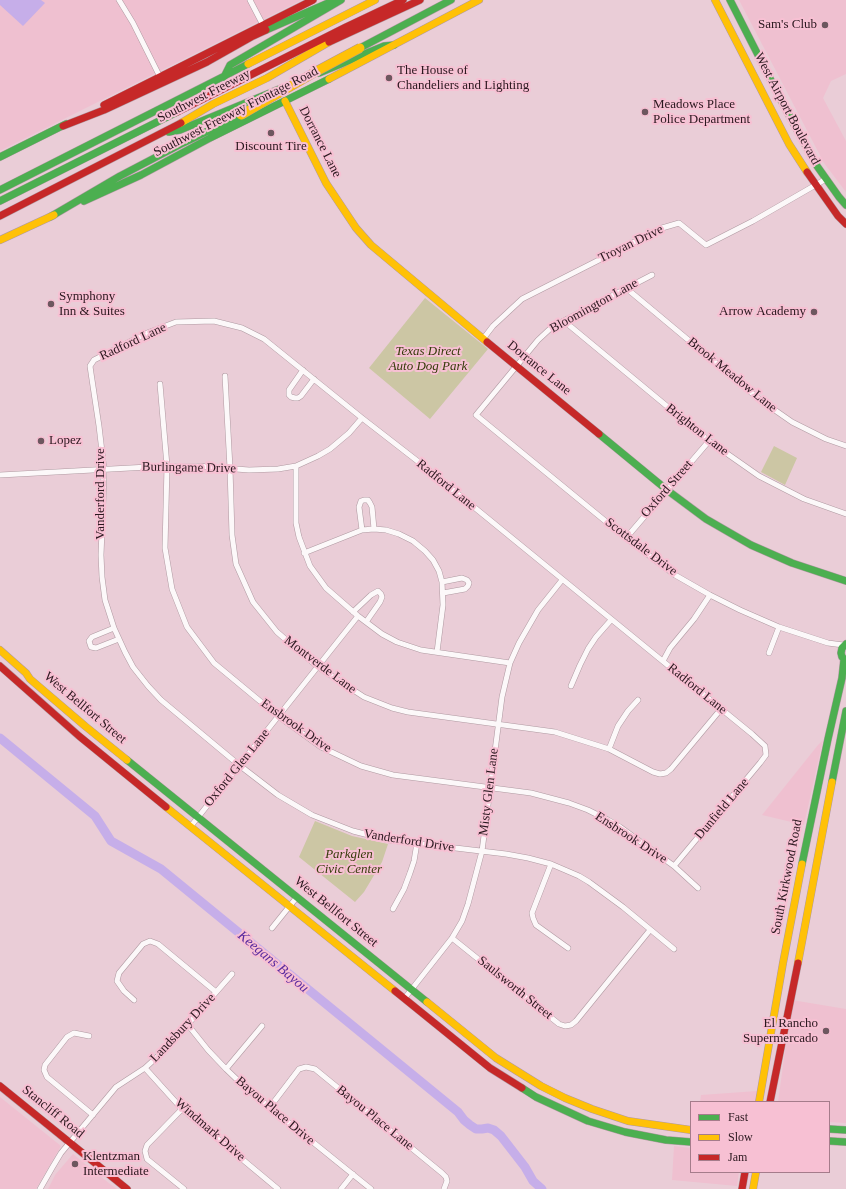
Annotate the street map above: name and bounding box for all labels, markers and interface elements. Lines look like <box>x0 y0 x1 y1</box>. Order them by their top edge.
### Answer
place label: Sam's Club <box>758 17 817 33</box>
marker: Sam's Club <box>820 20 830 30</box>
street label: West Airport Boulevard <box>751 50 823 168</box>
place label: The House of Chandeliers and Lighting <box>397 63 529 94</box>
street label: Southwest Freeway Frontage Road <box>151 64 321 160</box>
street label: Southwest Freeway <box>155 66 253 126</box>
marker: The House of Chandeliers and Lighting <box>384 73 394 83</box>
place label: Meadows Place Police Department <box>653 97 750 128</box>
street label: Dorrance Lane <box>295 104 345 180</box>
marker: Meadows Place Police Department <box>640 107 650 117</box>
marker: Discount Tire <box>266 128 276 138</box>
place label: Discount Tire <box>235 139 307 155</box>
street label: Troyan Drive <box>596 222 666 266</box>
street label: Bloomington Lane <box>547 275 641 337</box>
place label: Symphony Inn & Suites <box>59 289 125 320</box>
marker: Symphony Inn & Suites <box>46 299 56 309</box>
place label: Arrow Academy <box>719 304 806 320</box>
marker: Arrow Academy <box>809 307 819 317</box>
street label: Radford Lane <box>97 320 169 364</box>
street label: Brook Meadow Lane <box>684 334 780 416</box>
street label: Dorrance Lane <box>504 338 574 398</box>
park label: Texas Direct Auto Dog Park <box>389 344 467 375</box>
street label: Brighton Lane <box>662 401 732 459</box>
place label: Lopez <box>49 433 81 449</box>
marker: Lopez <box>36 436 46 446</box>
street label: Vanderford Drive <box>93 448 109 540</box>
street label: Radford Lane <box>413 456 479 514</box>
street label: Oxford Street <box>638 457 696 521</box>
street label: Burlingame Drive <box>142 459 236 477</box>
street label: Scottsdale Drive <box>602 515 680 579</box>
street label: Montverde Lane <box>281 633 359 697</box>
street label: Radford Lane <box>664 660 730 718</box>
street label: West Bellfort Street <box>41 669 129 747</box>
street label: Ensbrook Drive <box>258 696 334 756</box>
street label: Oxford Glen Lane <box>201 726 273 810</box>
street label: Misty Glen Lane <box>476 747 502 837</box>
street label: Dunfield Lane <box>692 775 752 843</box>
street label: Ensbrook Drive <box>592 809 670 867</box>
street label: South Kirkwood Road <box>768 818 806 936</box>
street label: Vanderford Drive <box>363 826 455 856</box>
park label: Parkglen Civic Center <box>316 847 382 878</box>
street label: West Bellfort Street <box>291 874 381 950</box>
water label: Keegans Bayou <box>234 927 312 997</box>
street label: Saulsworth Street <box>474 953 556 1023</box>
street label: Landsbury Drive <box>147 990 219 1066</box>
place label: El Rancho Supermercado <box>743 1016 818 1047</box>
marker: El Rancho Supermercado <box>821 1026 831 1036</box>
street label: Bayou Place Drive <box>232 1073 318 1149</box>
street label: Stancliff Road <box>19 1082 87 1142</box>
street label: Bayou Place Lane <box>333 1082 417 1154</box>
street label: Windmark Drive <box>172 1095 248 1165</box>
legend <box>690 1101 830 1173</box>
text: Fast <box>728 1110 748 1124</box>
text: Slow <box>728 1130 753 1144</box>
place label: Klentzman Intermediate <box>83 1149 149 1180</box>
text: Jam <box>728 1150 747 1164</box>
marker: Klentzman Intermediate <box>70 1159 80 1169</box>

